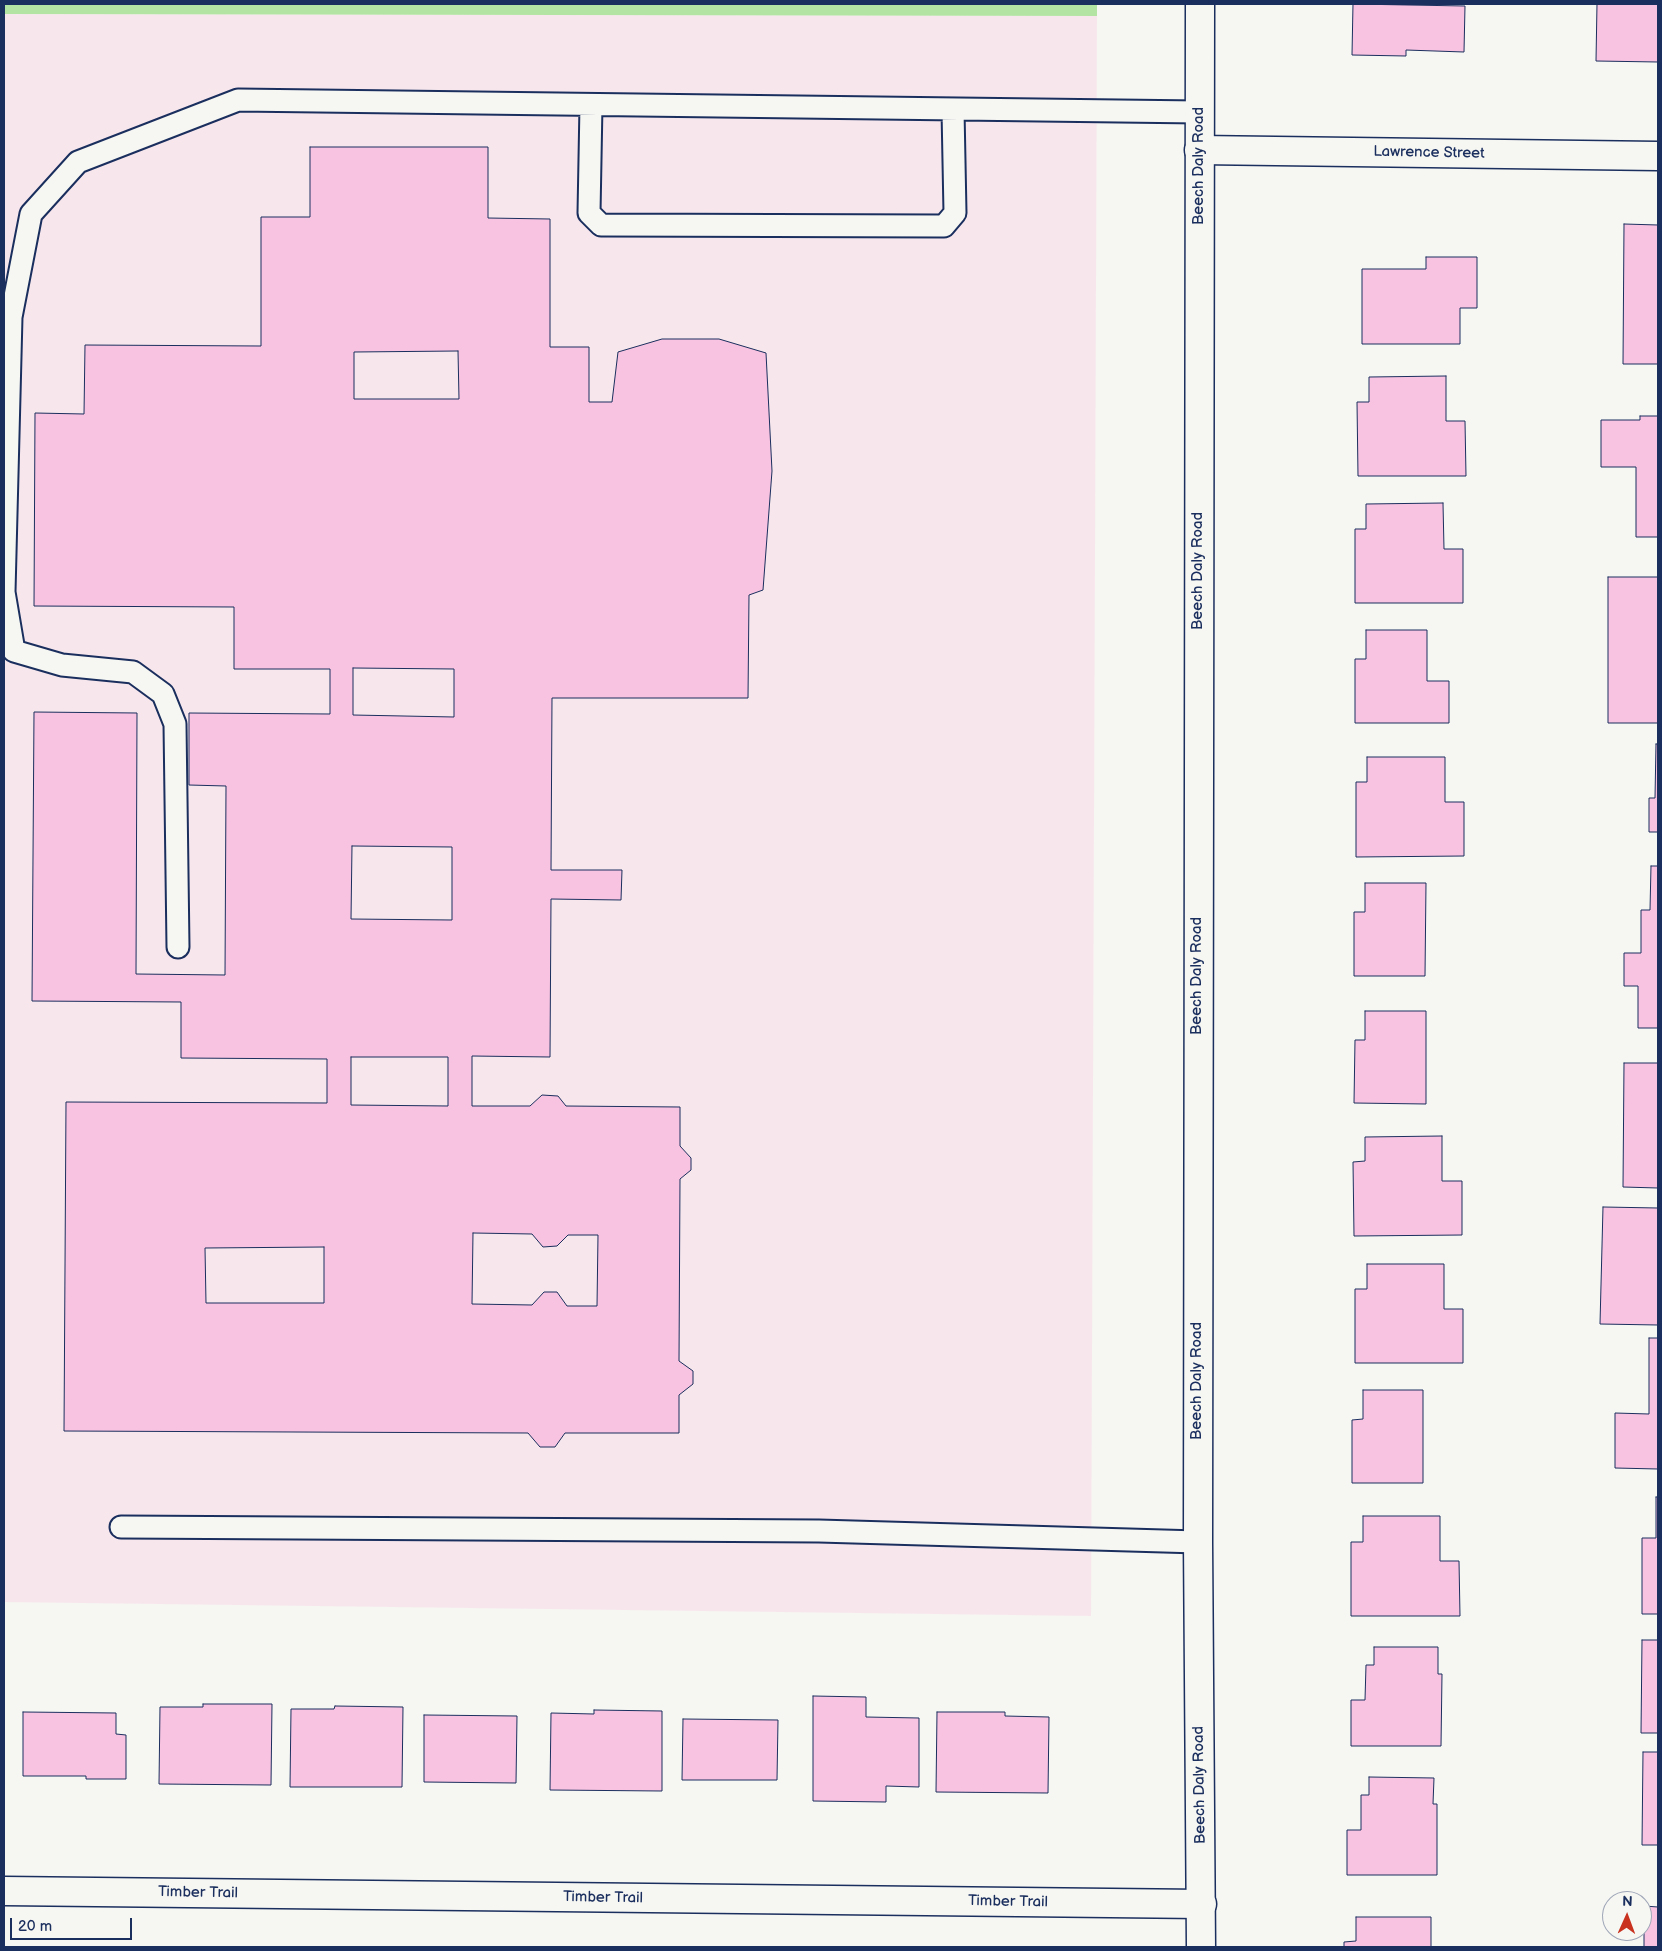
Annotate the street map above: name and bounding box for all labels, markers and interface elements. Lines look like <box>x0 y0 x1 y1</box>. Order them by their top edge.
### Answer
street label: Beech Daly Road <box>1190 107 1208 225</box>
street label: Lawrence Street <box>1373 143 1485 163</box>
street label: Beech Daly Road <box>1189 512 1207 630</box>
street label: Beech Daly Road <box>1188 917 1206 1035</box>
street label: Beech Daly Road <box>1188 1322 1206 1440</box>
street label: Beech Daly Road <box>1190 1726 1210 1844</box>
street label: Timber Trail <box>158 1883 238 1903</box>
street label: Timber Trail <box>563 1888 643 1908</box>
north arrow <box>1602 1891 1652 1941</box>
street label: Timber Trail <box>968 1892 1048 1912</box>
text: N <box>1622 1893 1633 1910</box>
scale bar <box>12 1908 135 1940</box>
text: 20 m <box>18 1917 52 1936</box>

